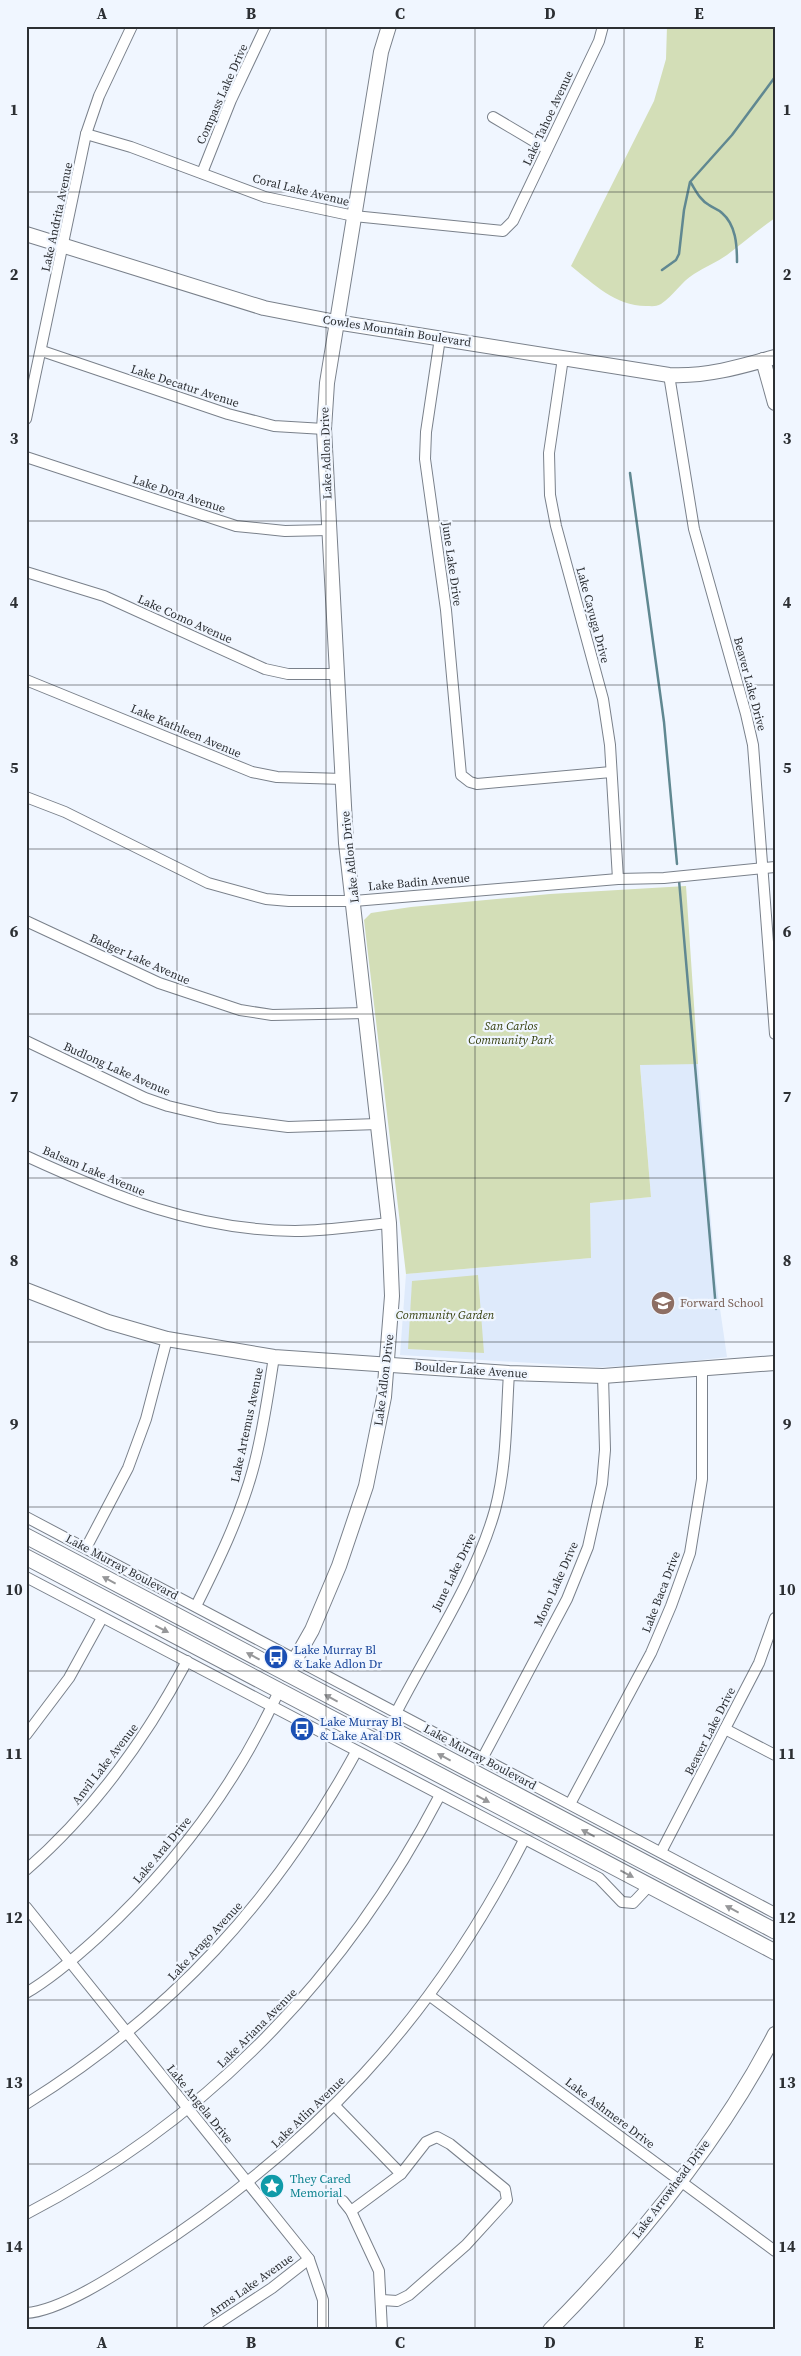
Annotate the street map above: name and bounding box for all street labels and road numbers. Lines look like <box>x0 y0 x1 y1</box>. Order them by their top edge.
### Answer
street label: Compass Lake Drive <box>193 41 251 147</box>
street label: Lake Tahoe Avenue <box>519 68 577 168</box>
street label: Lake Andrita Avenue <box>38 161 76 273</box>
street label: Coral Lake Avenue <box>251 170 351 210</box>
street label: Cowles Mountain Boulevard <box>322 311 473 351</box>
street label: Lake Decatur Avenue <box>129 361 241 411</box>
street label: Lake Adlon Drive <box>316 407 336 499</box>
street label: Lake Dora Avenue <box>130 471 228 517</box>
street label: June Lake Drive <box>438 520 466 607</box>
street label: Lake Cayuga Drive <box>572 565 614 665</box>
street label: Lake Como Avenue <box>135 591 235 647</box>
street label: Beaver Lake Drive <box>730 635 770 733</box>
street label: Lake Kathleen Avenue <box>128 700 244 762</box>
street label: Lake Adlon Drive <box>337 810 363 904</box>
street label: Lake Badin Avenue <box>367 870 471 894</box>
street label: Badger Lake Avenue <box>87 930 193 988</box>
street label: Budlong Lake Avenue <box>61 1038 173 1100</box>
street label: Balsam Lake Avenue <box>40 1142 148 1200</box>
street label: Lake Adlon Drive <box>370 1333 398 1427</box>
street label: Boulder Lake Avenue <box>414 1358 528 1382</box>
street label: Lake Artemus Avenue <box>227 1366 267 1484</box>
street label: June Lake Drive <box>428 1530 480 1614</box>
street label: Lake Murray Boulevard <box>63 1531 181 1604</box>
street label: Mono Lake Drive <box>530 1539 582 1629</box>
street label: Lake Baca Drive <box>638 1549 684 1635</box>
street label: Beaver Lake Drive <box>681 1684 739 1778</box>
street label: Anvil Lake Avenue <box>68 1720 142 1808</box>
street label: Lake Murray Boulevard <box>421 1721 539 1794</box>
street label: Lake Aral Drive <box>129 1813 195 1887</box>
street label: Lake Arago Avenue <box>164 1898 246 1984</box>
street label: Lake Ariana Avenue <box>214 1985 300 2071</box>
street label: Lake Angela Drive <box>163 2061 237 2147</box>
street label: Lake Atlin Avenue <box>268 2073 348 2151</box>
street label: Lake Ashmere Drive <box>562 2074 658 2152</box>
street label: Lake Arrowhead Drive <box>629 2136 713 2242</box>
street label: Arms Lake Avenue <box>206 2250 296 2320</box>

